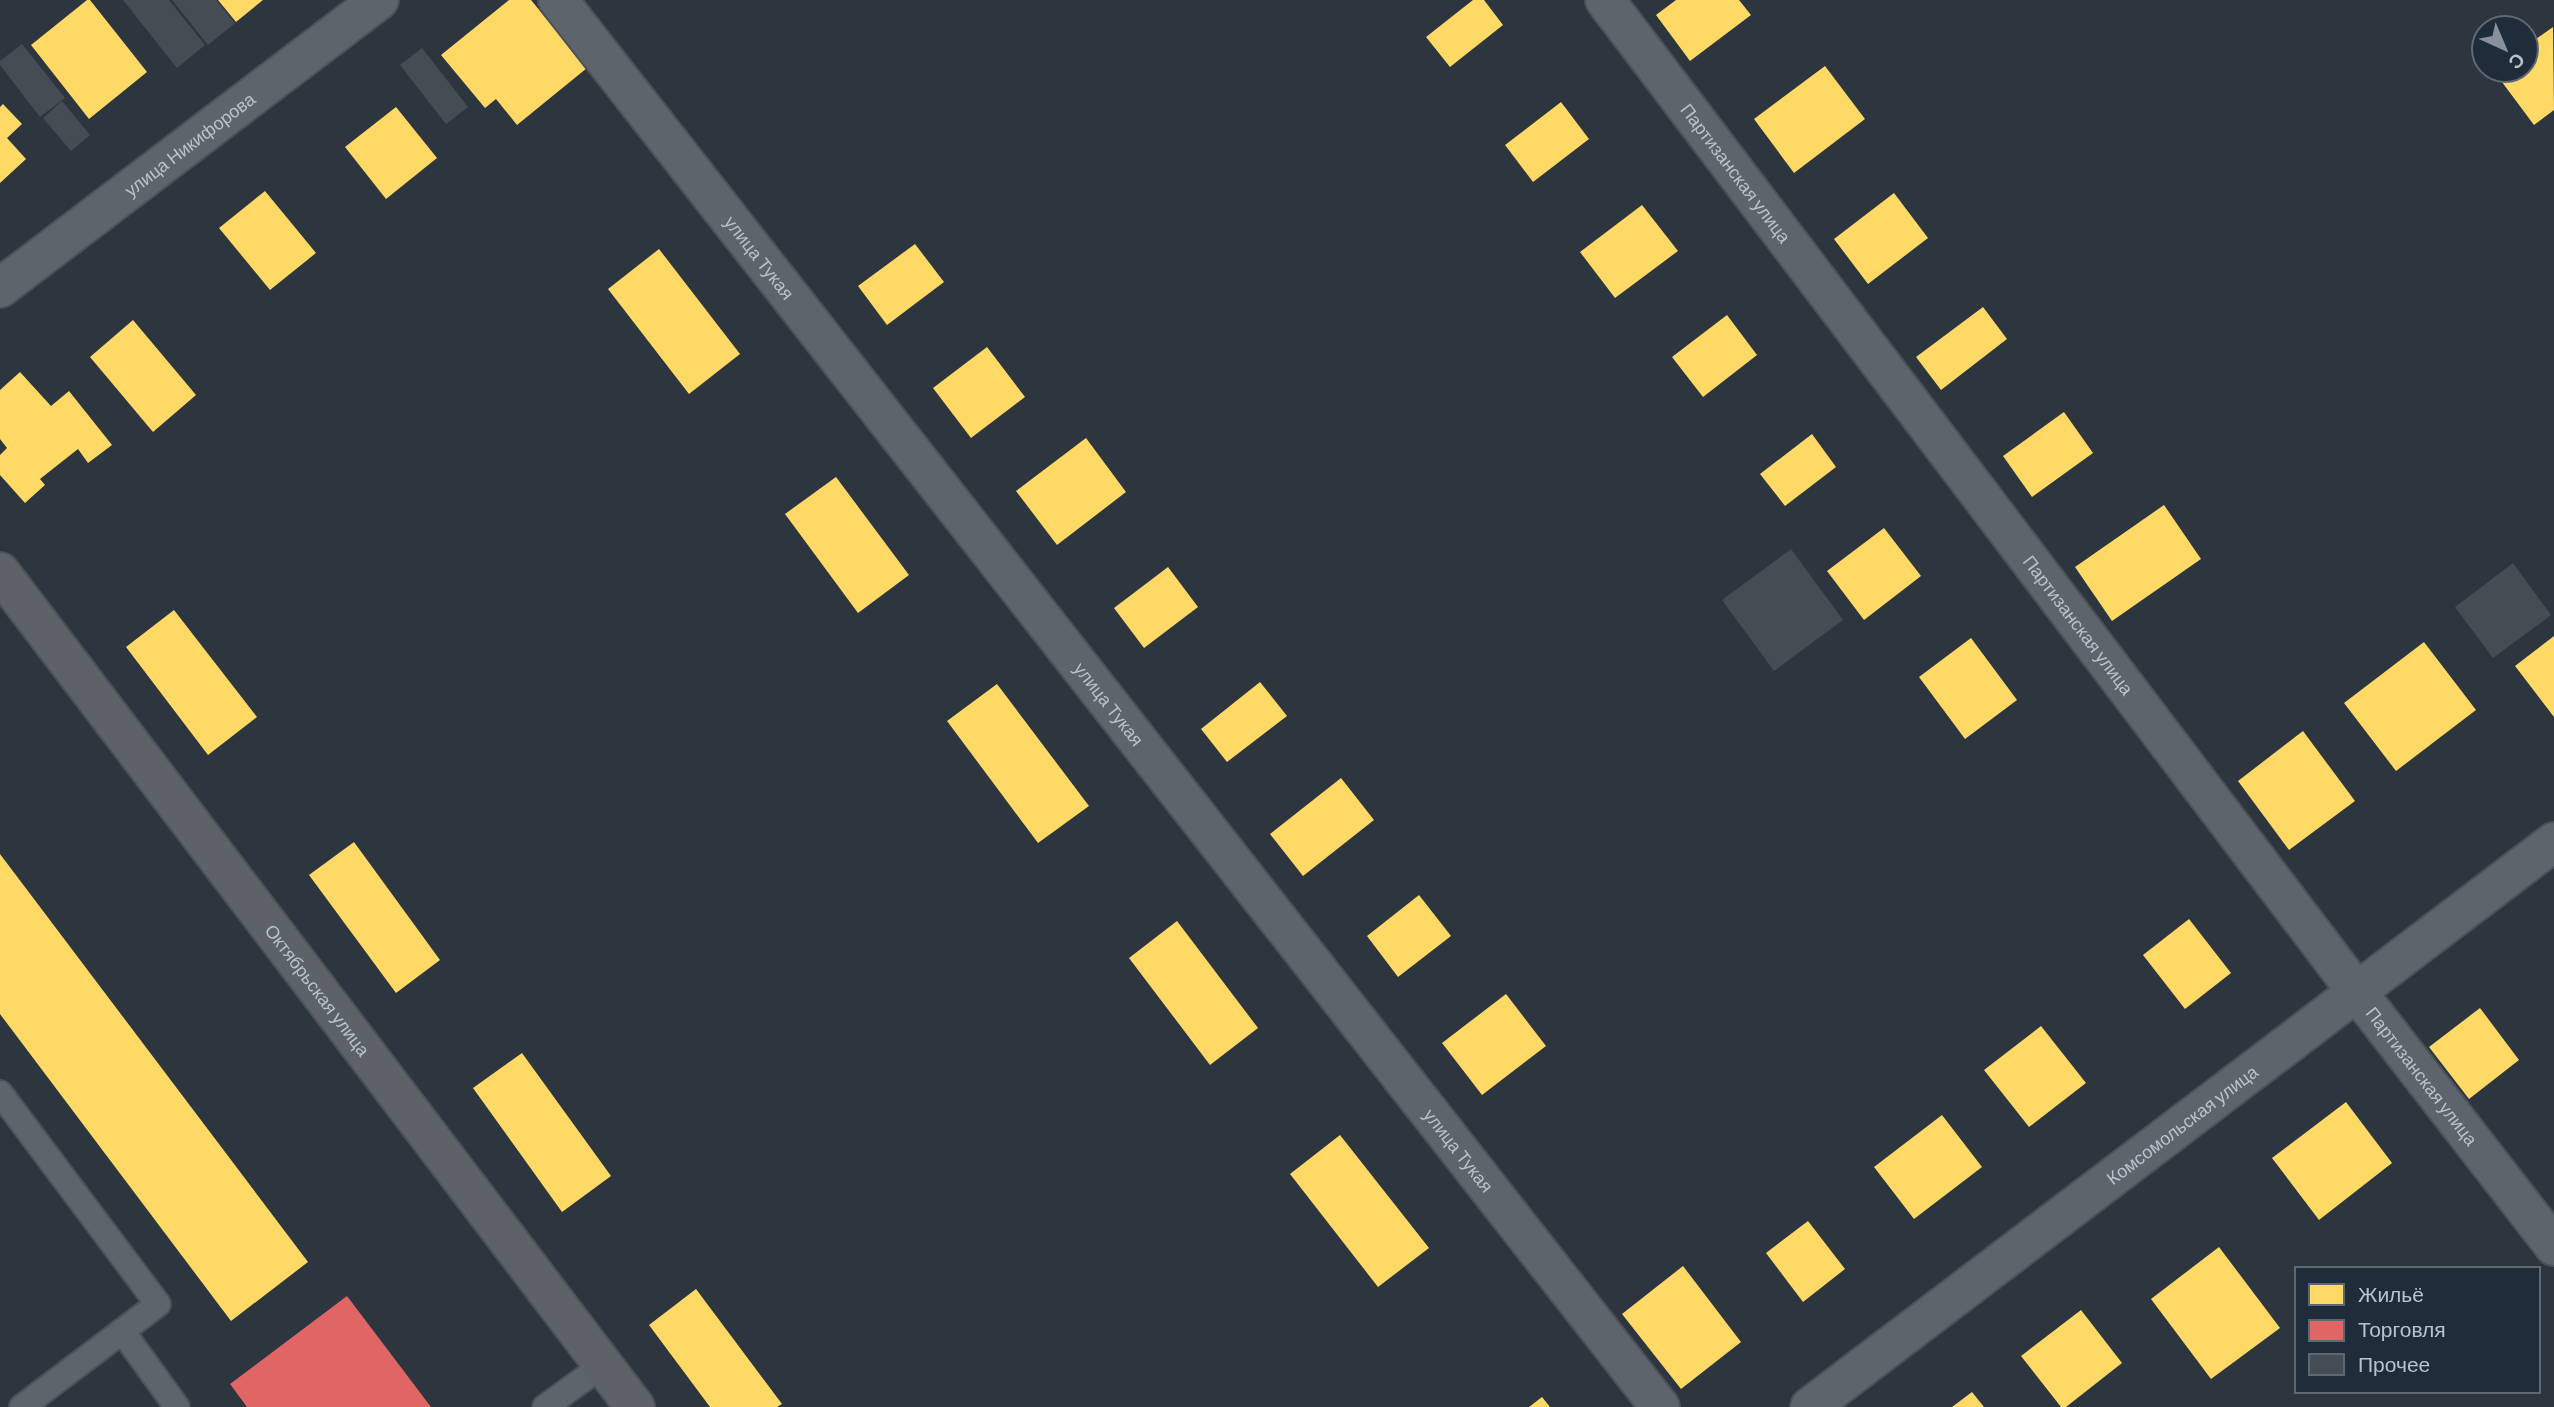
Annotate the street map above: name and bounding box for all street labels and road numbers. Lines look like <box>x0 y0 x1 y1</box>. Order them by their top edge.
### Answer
street label: улица Никифорова <box>120 87 260 201</box>
street label: Партизанская улица <box>1676 99 1797 248</box>
street label: улица Тукая <box>720 211 799 304</box>
street label: Партизанская улица <box>2019 551 2139 700</box>
street label: улица Тукая <box>1070 658 1149 750</box>
street label: Октябрьская улица <box>261 920 376 1061</box>
street label: Партизанская улица <box>2362 1002 2483 1150</box>
street label: Комсомольская улица <box>2102 1060 2263 1189</box>
street label: улица Тукая <box>1419 1104 1498 1196</box>

